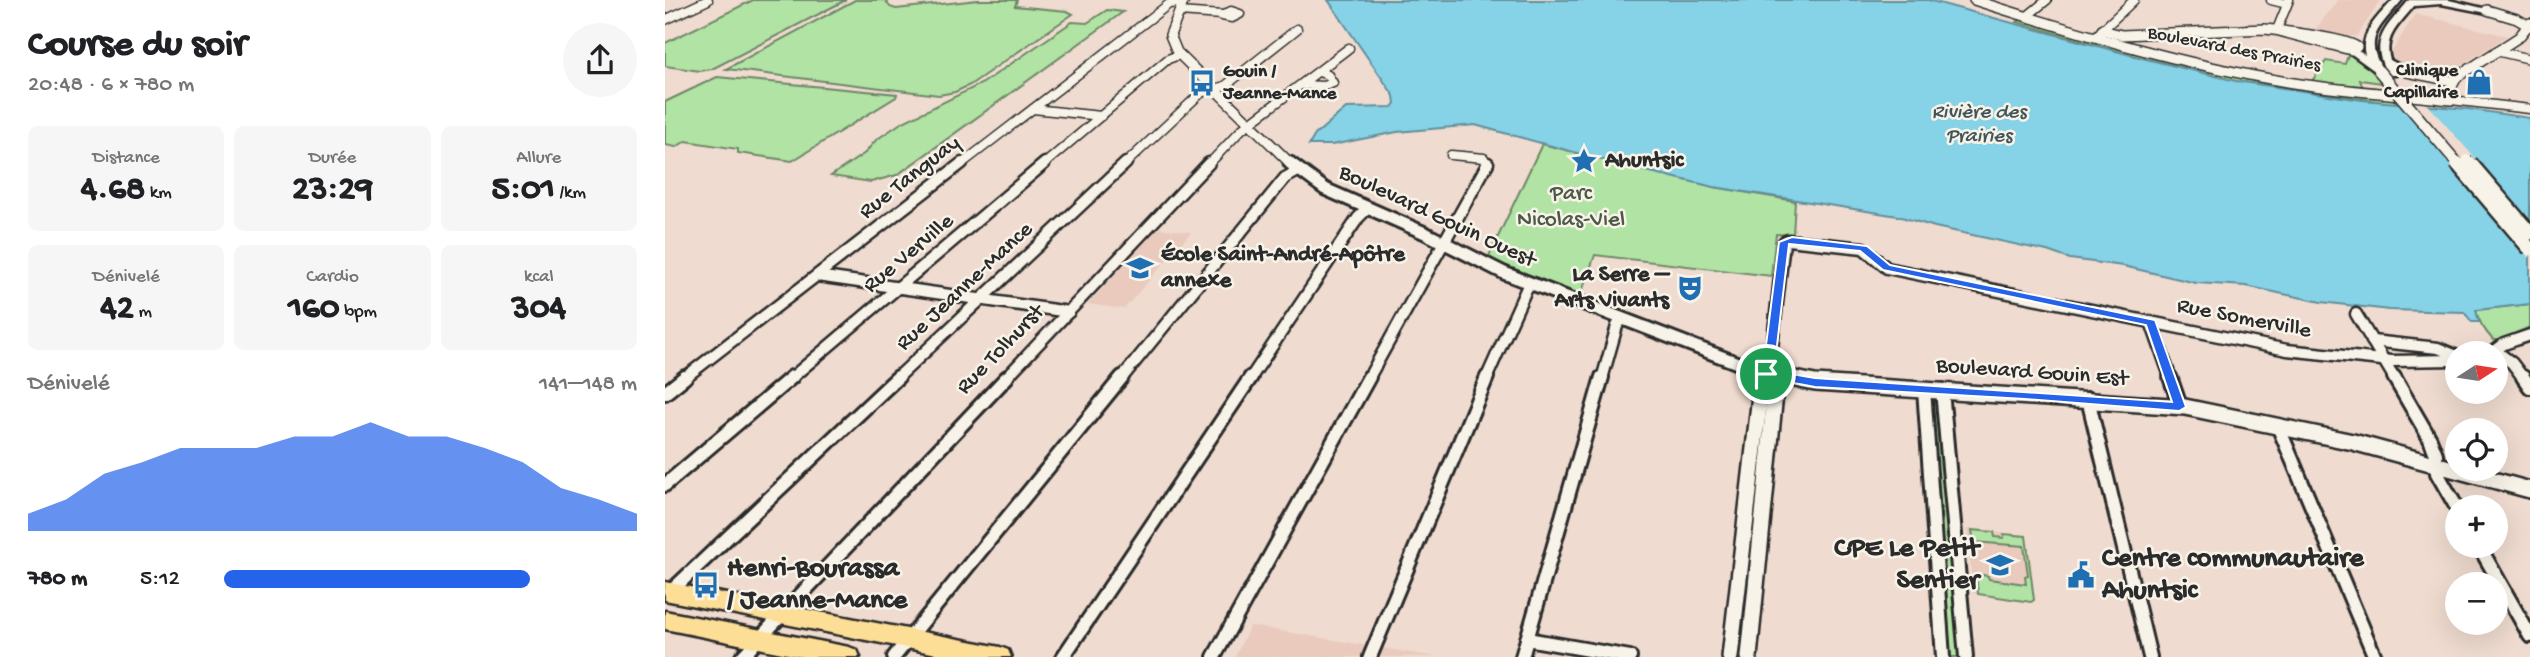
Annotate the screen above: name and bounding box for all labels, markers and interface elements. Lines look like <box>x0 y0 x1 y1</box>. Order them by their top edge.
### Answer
street label: Boulevard des Prairies <box>2145 22 2323 78</box>
button: share <box>563 23 637 97</box>
text: Course du soir <box>28 24 247 68</box>
place label: Clinique Capillaire <box>2383 60 2459 105</box>
place label: Gouin / Jeanne-Mance <box>1222 61 1337 106</box>
shop icon: Clinique Capillaire <box>2464 67 2494 97</box>
bus stop icon: Gouin / Jeanne-Mance <box>1187 68 1217 98</box>
text: 20:48 · 6 × 780 m <box>28 72 194 99</box>
water label: Rivière des Prairies <box>1932 101 2028 150</box>
street label: Rue Tanguay <box>854 130 966 226</box>
place icon: Ahuntsic <box>1569 146 1599 176</box>
text: Distance <box>93 147 160 170</box>
text: Durée <box>309 147 356 170</box>
text: Allure <box>516 147 561 170</box>
place label: Ahuntsic <box>1604 148 1684 175</box>
street label: Boulevard Gouin Ouest <box>1333 159 1541 275</box>
text: 4.68 <box>81 170 145 211</box>
text: 23:29 <box>292 170 373 211</box>
text: 5:01 <box>492 170 555 211</box>
park label: Parc Nicolas-Viel <box>1517 181 1625 234</box>
text: km <box>145 182 172 205</box>
text: /km <box>555 182 586 205</box>
street label: Rue Verville <box>858 208 961 300</box>
street label: Rue Jeanne-Mance <box>891 216 1040 357</box>
place label: École Saint-André-Apôtre annexe <box>1160 242 1406 295</box>
school or university icon: École Saint-André-Apôtre annexe <box>1125 253 1155 283</box>
place label: La Serre – Arts Vivants <box>1554 262 1671 315</box>
text: Dénivelé <box>92 266 160 289</box>
text: Cardio <box>306 266 359 289</box>
text: kcal <box>524 266 554 289</box>
theatre icon: La Serre – Arts Vivants <box>1675 273 1705 303</box>
text: 42 <box>100 289 134 330</box>
text: 160 <box>288 289 340 330</box>
text: 304 <box>512 289 566 330</box>
street label: Rue Somerville <box>2175 293 2315 345</box>
street label: Rue Tolhurst <box>951 298 1052 401</box>
text: m <box>134 301 152 324</box>
text: bpm <box>340 301 377 324</box>
north arrow <box>2445 341 2508 404</box>
map controls <box>2445 341 2508 635</box>
pin <box>1736 344 1796 404</box>
street label: Boulevard Gouin Est <box>1934 353 2130 393</box>
icon: arrive <box>1747 355 1785 393</box>
text: Dénivelé <box>28 371 110 398</box>
text: 141–148 m <box>539 371 637 398</box>
button: locate <box>2445 418 2508 481</box>
button: + <box>2445 495 2508 558</box>
place label: CPE Le Petit Sentier <box>1834 533 1982 598</box>
place label: Centre communautaire Ahuntsic <box>2101 543 2365 608</box>
school or university icon: CPE Le Petit Sentier <box>1985 550 2015 580</box>
place label: Henri-Bourassa / Jeanne-Mance <box>727 553 909 618</box>
public building icon: Centre communautaire Ahuntsic <box>2066 560 2096 590</box>
text: 780 m <box>28 566 87 593</box>
text: 5:12 <box>140 566 180 593</box>
bus stop icon: Henri-Bourassa / Jeanne-Mance <box>691 570 721 600</box>
button: − <box>2445 572 2508 635</box>

